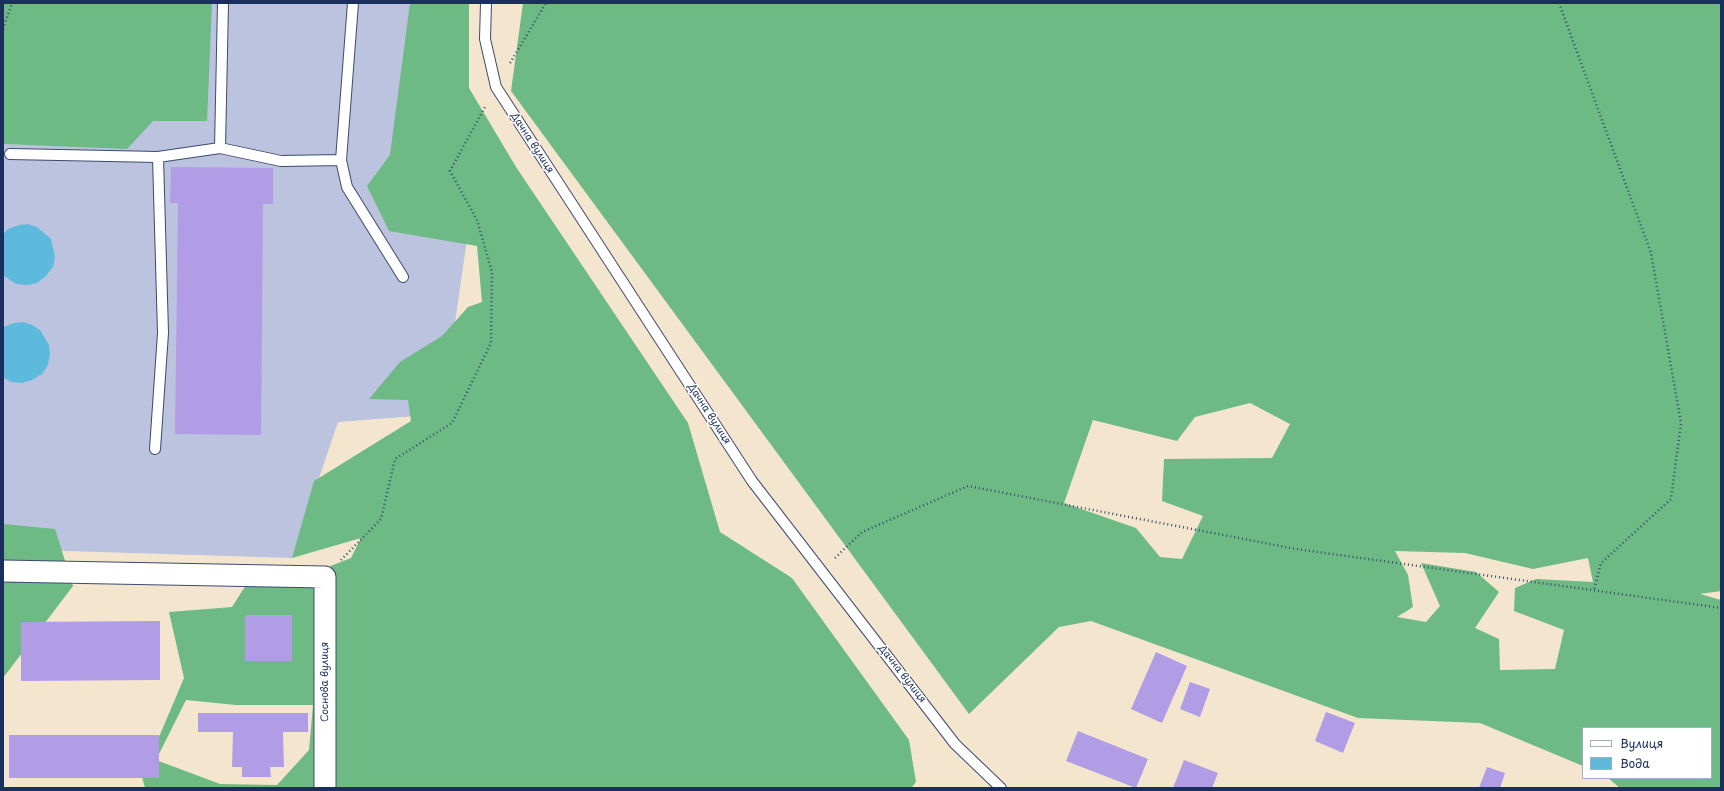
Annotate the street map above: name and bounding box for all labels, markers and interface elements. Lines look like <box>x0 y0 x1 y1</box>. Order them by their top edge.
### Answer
street label: Дачна вулиця <box>508 110 556 176</box>
street label: Дачна вулиця <box>685 381 733 447</box>
street label: Соснова вулиця <box>319 642 331 722</box>
street label: Дачна вулиця <box>876 643 928 705</box>
legend <box>1582 727 1712 779</box>
text: Вулиця <box>1620 734 1663 752</box>
text: Вода <box>1620 754 1650 772</box>

